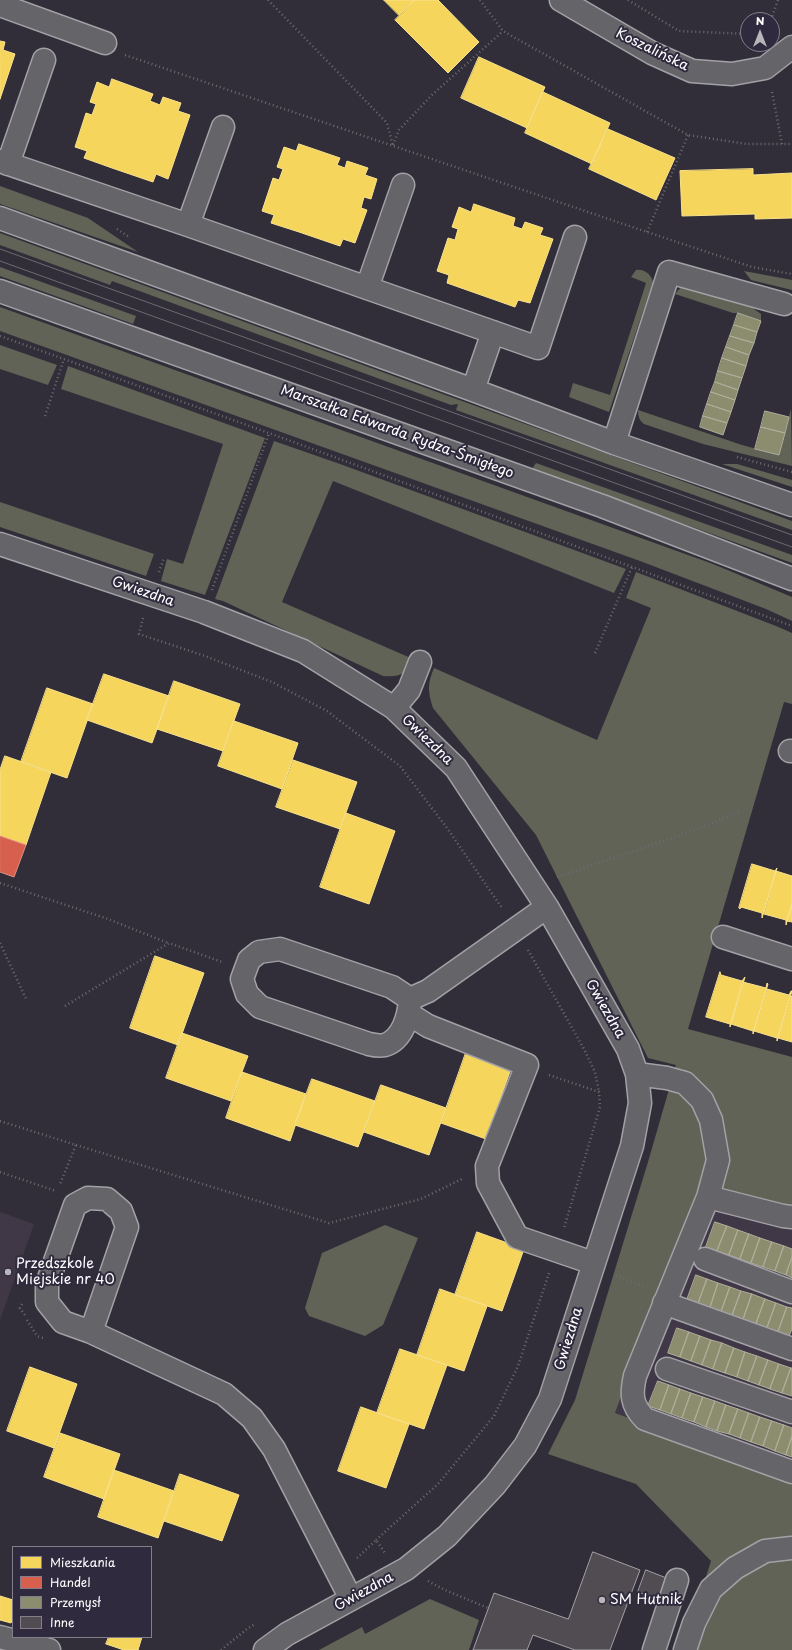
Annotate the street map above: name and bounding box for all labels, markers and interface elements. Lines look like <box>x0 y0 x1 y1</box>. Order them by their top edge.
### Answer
north arrow <box>740 12 780 52</box>
text: N <box>756 12 764 29</box>
street label: Koszalińska <box>613 25 691 75</box>
street label: Marszałka Edwarda Rydza-Śmigłego <box>278 382 516 482</box>
street label: Gwiezdna <box>110 573 176 611</box>
street label: Gwiezdna <box>398 711 456 769</box>
street label: Gwiezdna <box>582 977 628 1041</box>
place label: Przedszkole Miejskie nr 40 <box>16 1256 115 1288</box>
marker: Przedszkole Miejskie nr 40 <box>3 1267 13 1277</box>
street label: Gwiezdna <box>551 1306 587 1372</box>
legend <box>12 1546 152 1638</box>
text: Mieszkania <box>50 1553 115 1571</box>
street label: Gwiezdna <box>332 1569 396 1615</box>
text: Handel <box>50 1573 90 1591</box>
place label: SM Hutnik <box>610 1592 682 1608</box>
text: Przemysł <box>50 1593 101 1611</box>
marker: SM Hutnik <box>597 1595 607 1605</box>
text: Inne <box>50 1613 75 1631</box>

